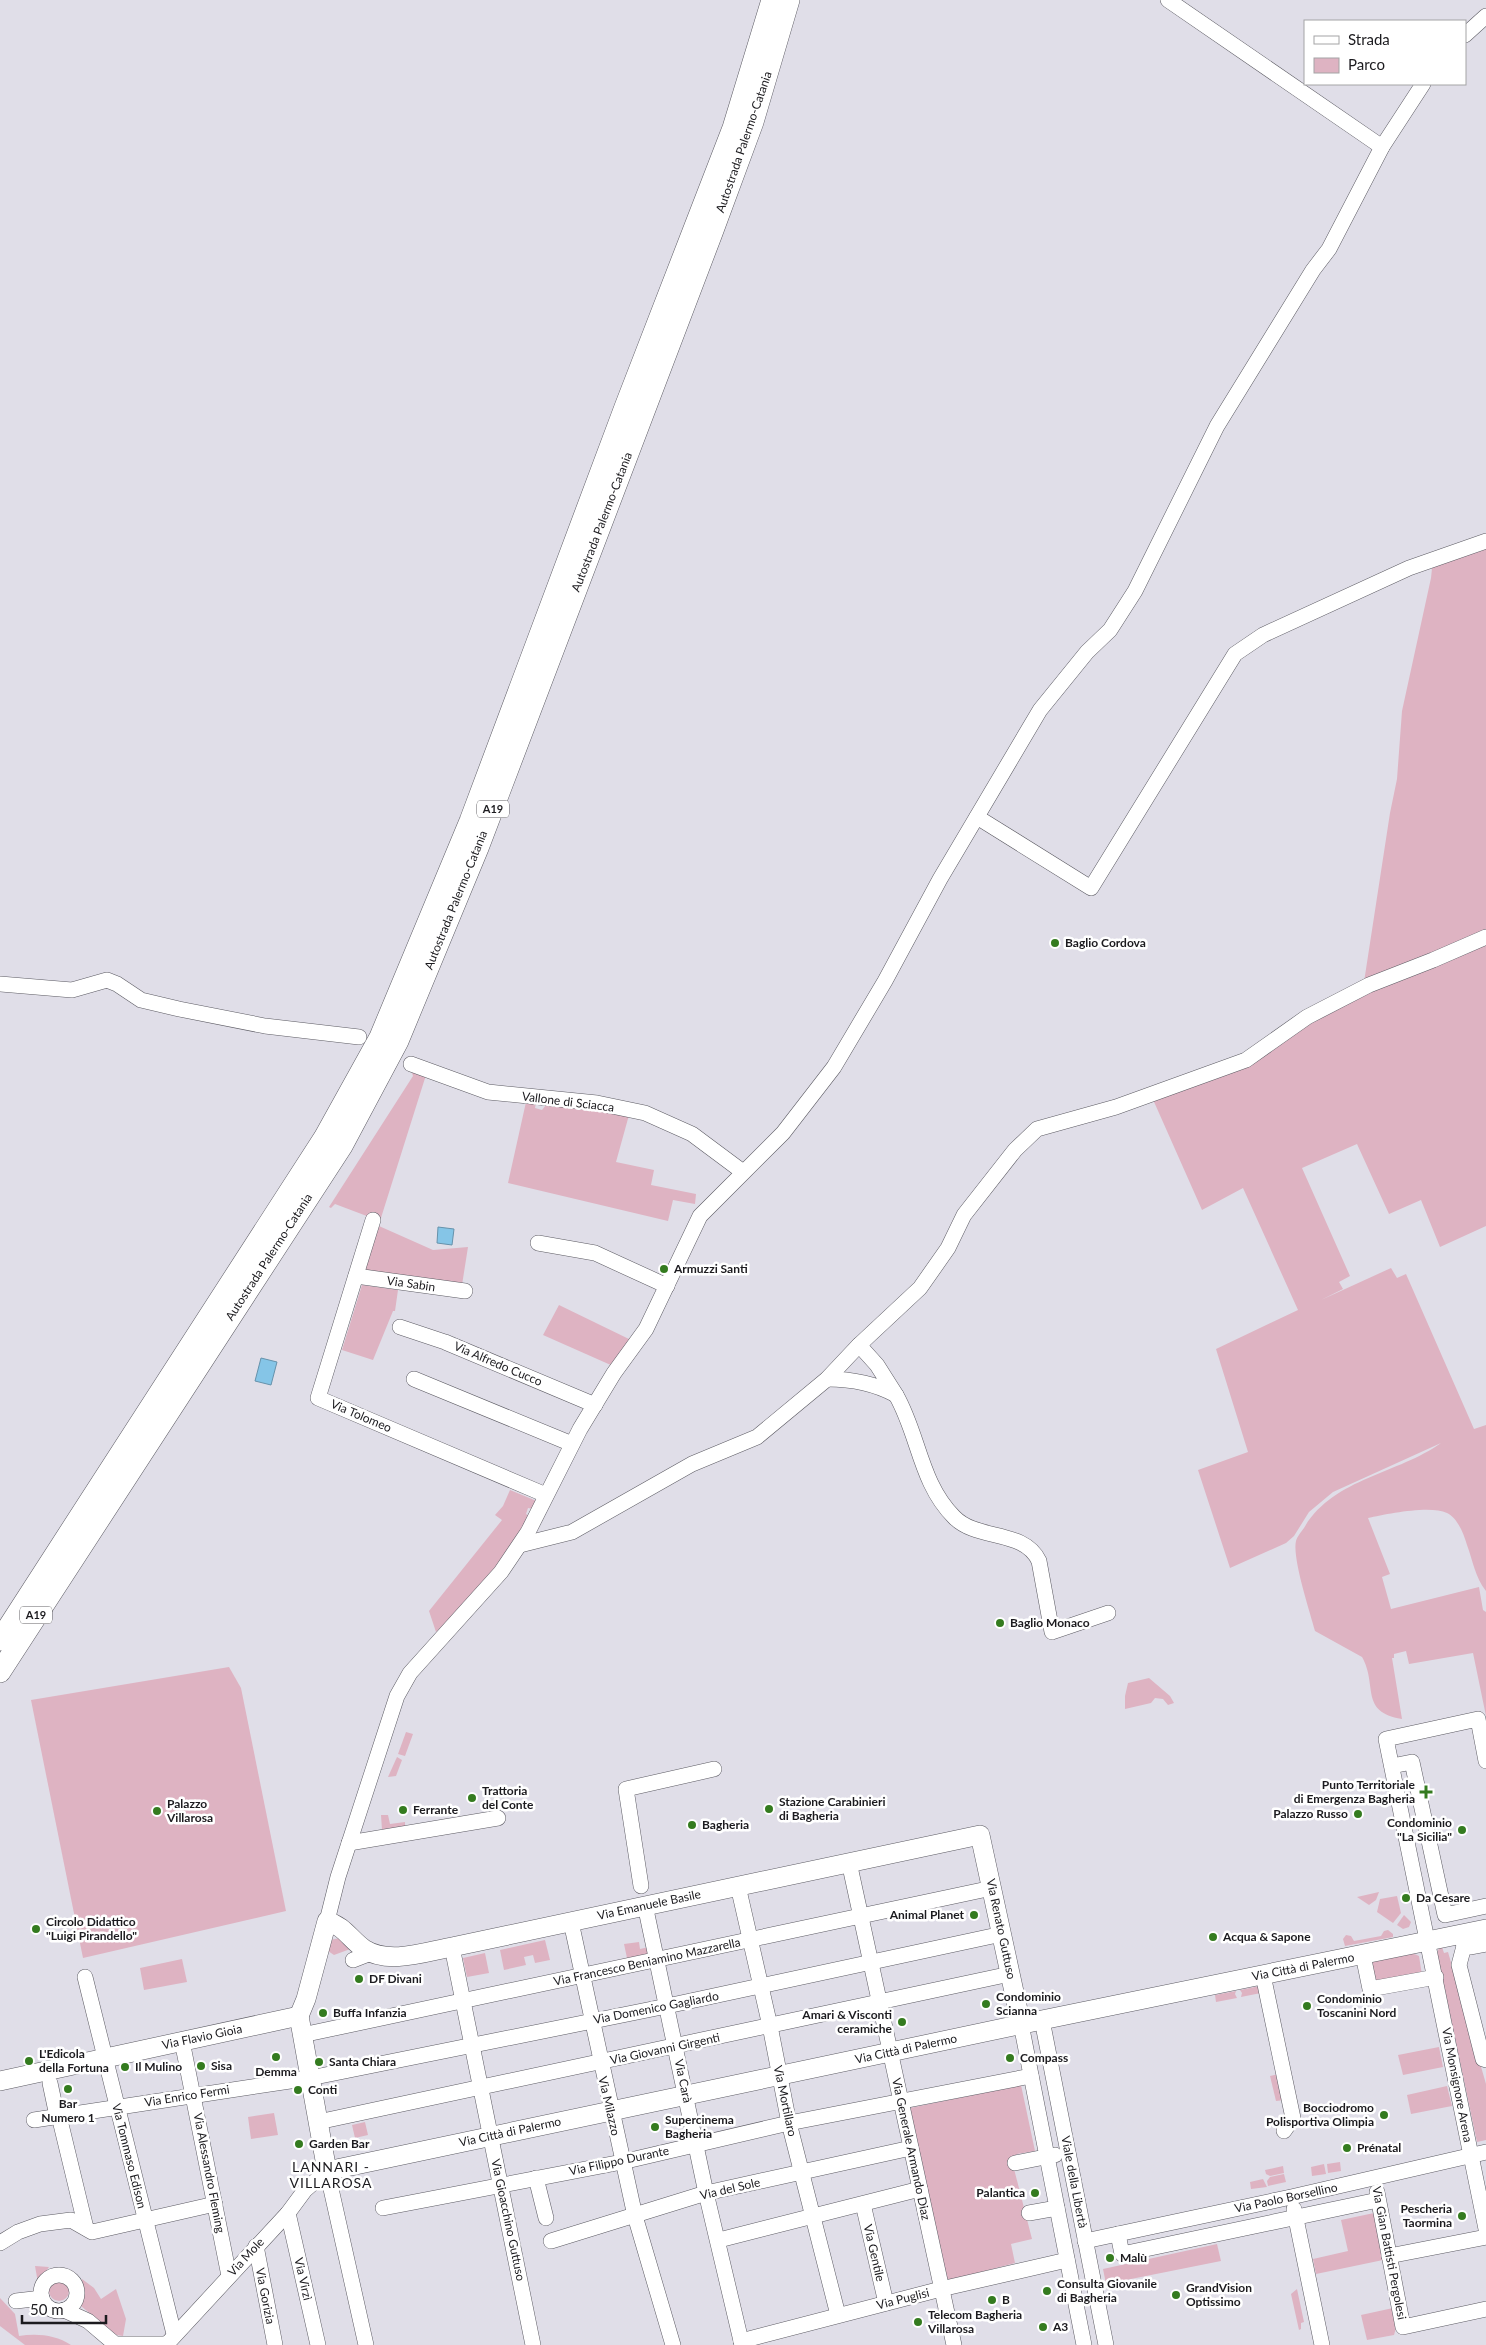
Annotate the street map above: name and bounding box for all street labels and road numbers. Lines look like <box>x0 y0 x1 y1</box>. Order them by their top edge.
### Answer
street label: Autostrada Palermo-Catania <box>712 69 775 215</box>
street label: Autostrada Palermo-Catania <box>568 450 635 594</box>
road number: A19 <box>477 801 509 818</box>
street label: Autostrada Palermo-Catania <box>421 828 490 972</box>
street label: Vallone di Sciacca <box>521 1088 615 1115</box>
street label: Autostrada Palermo-Catania <box>222 1190 315 1323</box>
street label: Via Sabin <box>386 1273 436 1294</box>
street label: Via Alfredo Cucco <box>452 1338 545 1389</box>
street label: Via Tolomeo <box>328 1396 394 1435</box>
road number: A19 <box>20 1606 52 1624</box>
street label: Via Renato Guttuso <box>983 1877 1020 1981</box>
street label: Via Emanuele Basile <box>596 1886 702 1923</box>
street label: Via Francesco Beniamino Mazzarella <box>552 1934 742 1989</box>
street label: Via Città di Palermo <box>1250 1949 1356 1984</box>
street label: Via Domenico Gagliardo <box>592 1988 720 2027</box>
street label: Via Flavio Gioia <box>160 2021 243 2052</box>
street label: Via Monsignore Arena <box>1439 2026 1476 2144</box>
street label: Via Giovanni Girgenti <box>609 2030 721 2067</box>
street label: Via Città di Palermo <box>853 2030 959 2067</box>
street label: Via Carà <box>672 2058 695 2104</box>
street label: Via Mortillaro <box>771 2064 800 2138</box>
street label: Via Milazzo <box>595 2075 624 2137</box>
street label: Via Generale Armando Diaz <box>889 2076 934 2222</box>
street label: Via Enrico Fermi <box>143 2081 231 2110</box>
street label: Via Tommaso Edison <box>109 2102 150 2210</box>
street label: Via Alessandro Fleming <box>190 2111 229 2234</box>
street label: Via Città di Palermo <box>457 2113 563 2150</box>
street label: Viale della Libertà <box>1058 2134 1091 2229</box>
street label: Via Filippo Durante <box>567 2143 670 2178</box>
street label: Via Gioacchino Guttuso <box>488 2158 529 2282</box>
street label: Via del Sole <box>698 2174 762 2203</box>
street label: Via Paolo Borsellino <box>1233 2179 1339 2216</box>
street label: Via Gian Battisti Pergolesi <box>1369 2185 1410 2321</box>
street label: Via Gentile <box>861 2223 888 2283</box>
street label: Via Mole <box>224 2234 267 2279</box>
street label: Via Virzì <box>291 2256 316 2302</box>
street label: Via Gorizia <box>253 2266 278 2325</box>
street label: Via Puglisi <box>875 2285 931 2312</box>

